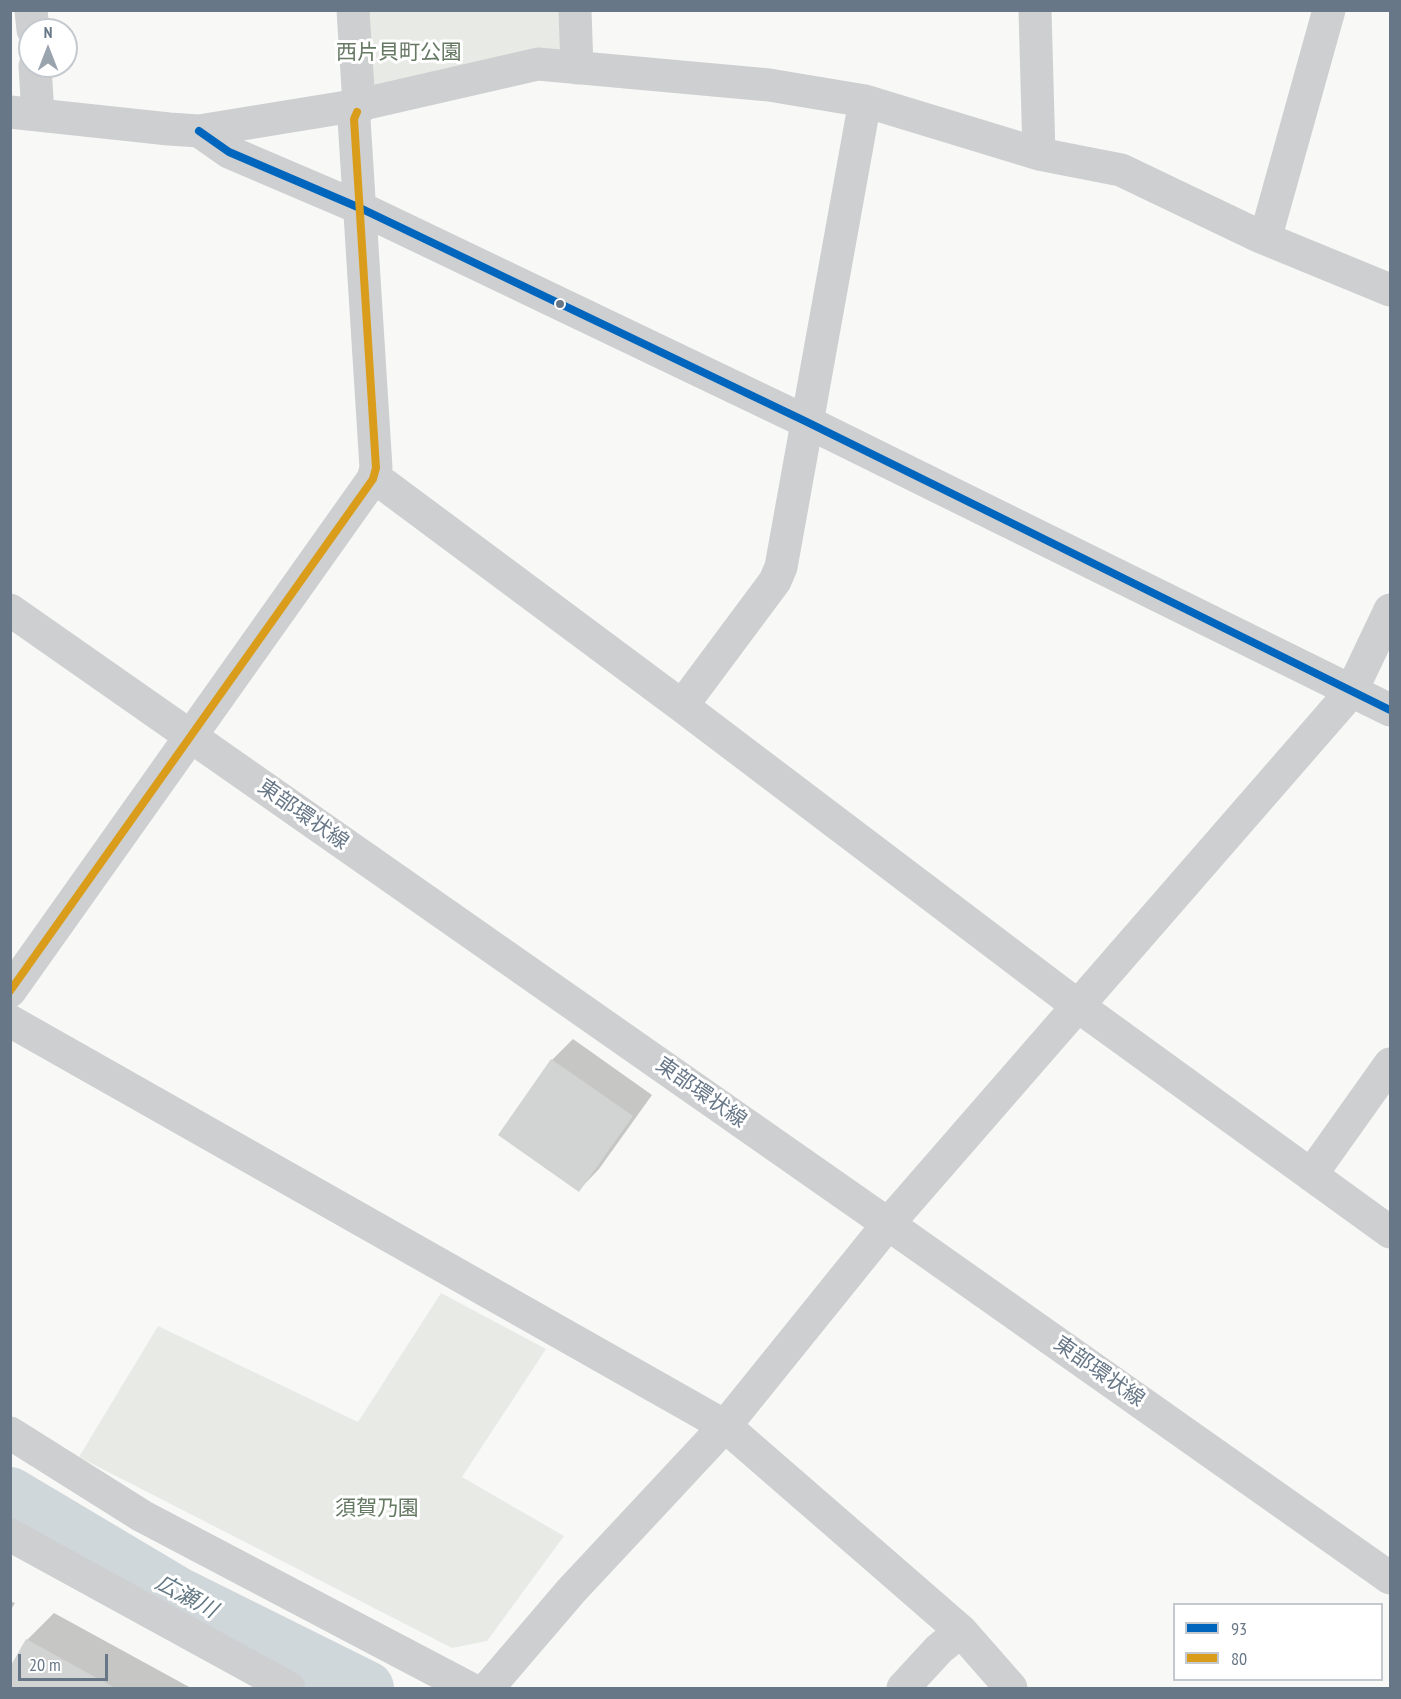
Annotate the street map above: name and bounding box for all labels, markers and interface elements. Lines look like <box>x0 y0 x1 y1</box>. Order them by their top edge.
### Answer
north arrow <box>18 18 78 78</box>
text: N <box>44 22 52 42</box>
park label: 西片貝町公園 <box>336 40 462 66</box>
unlabelled marker <box>554 298 566 310</box>
street label: 東部環状線 <box>253 775 353 855</box>
street label: 東部環状線 <box>651 1053 751 1133</box>
street label: 東部環状線 <box>1049 1332 1149 1412</box>
park label: 須賀乃園 <box>335 1496 419 1522</box>
water label: 広瀬川 <box>151 1570 221 1624</box>
legend <box>1173 1603 1383 1681</box>
text: 93 <box>1231 1617 1247 1640</box>
scale bar <box>21 1642 111 1680</box>
text: 80 <box>1231 1647 1247 1670</box>
text: 20 m <box>29 1653 61 1676</box>

